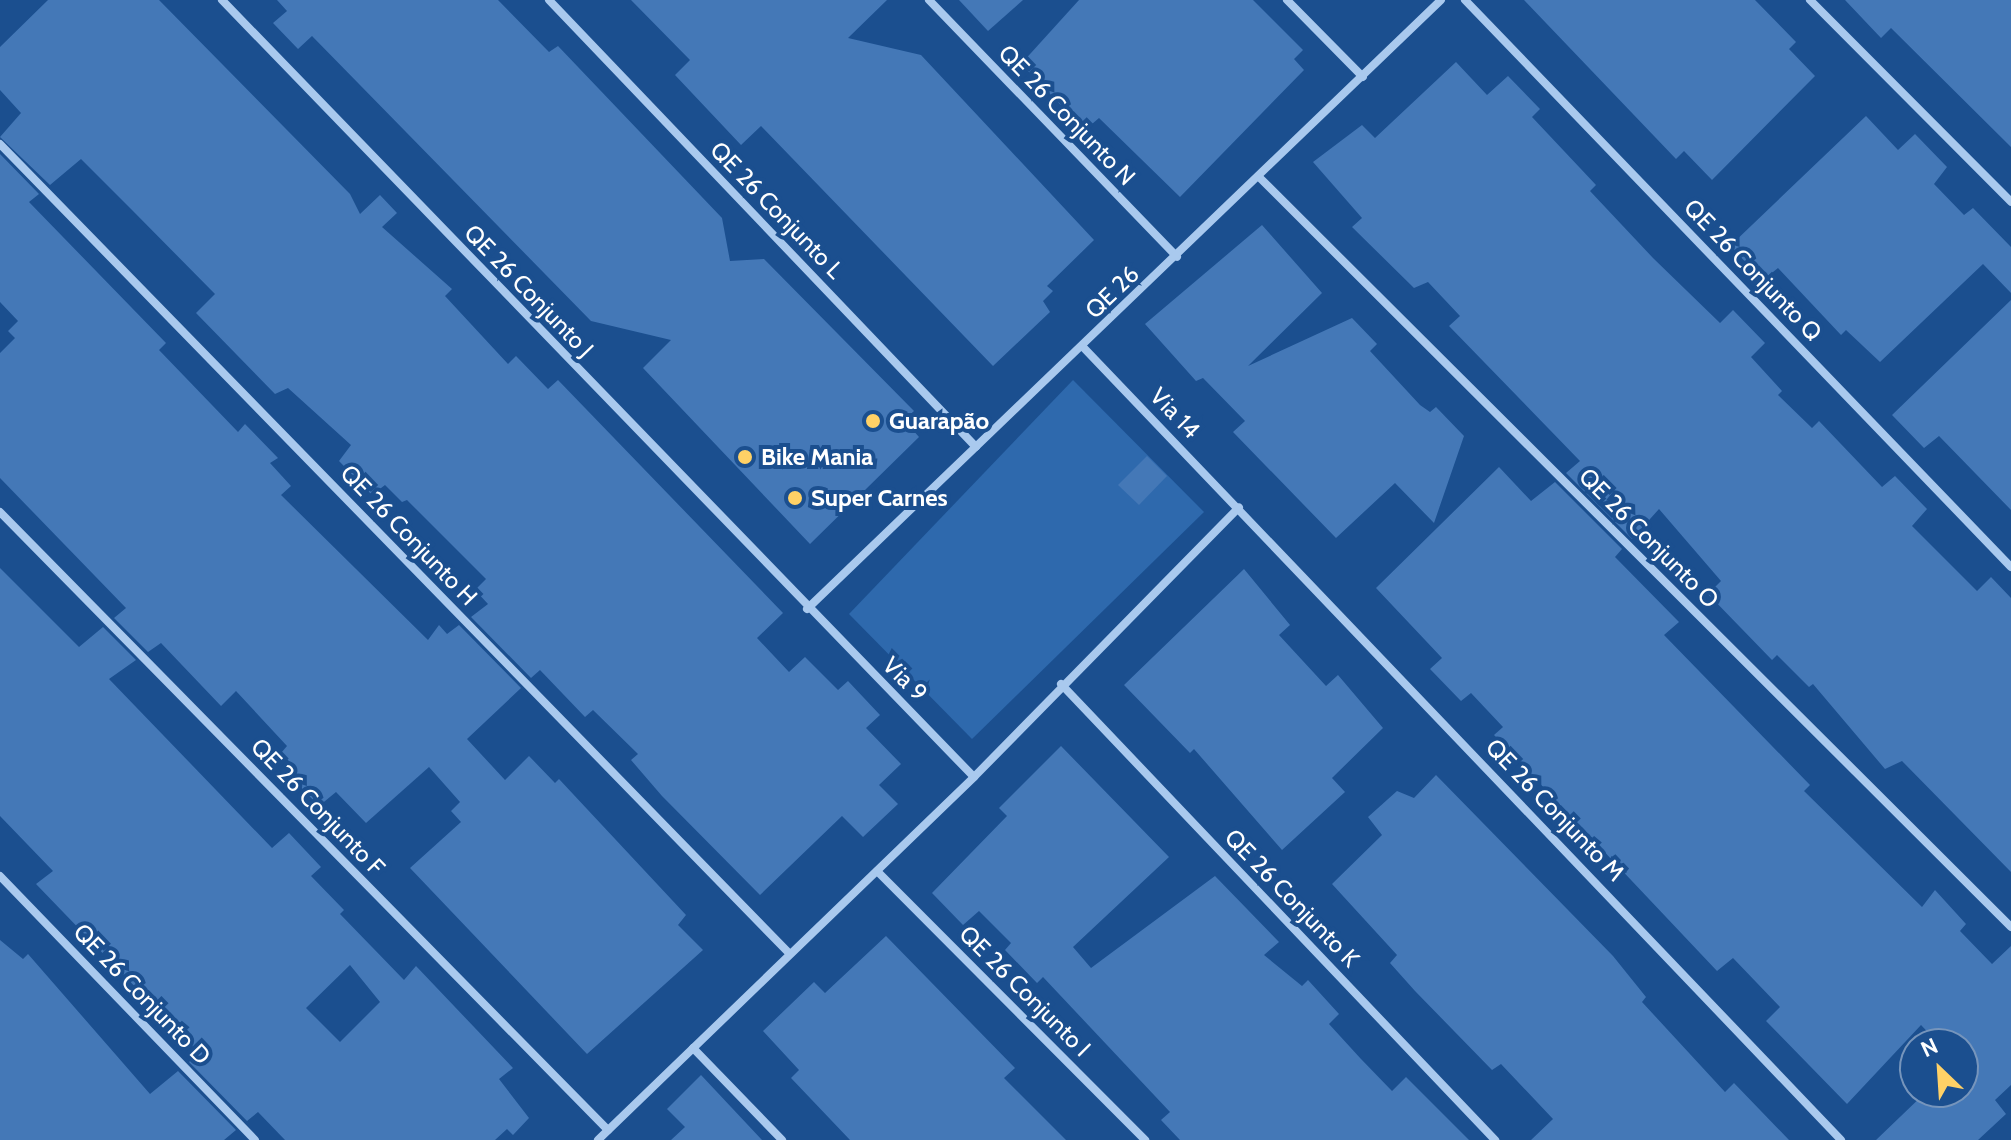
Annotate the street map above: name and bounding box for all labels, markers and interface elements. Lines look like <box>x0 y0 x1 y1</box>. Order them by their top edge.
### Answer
street label: QE 26 Conjunto N <box>993 39 1141 191</box>
street label: QE 26 Conjunto L <box>704 135 850 285</box>
street label: QE 26 Conjunto Q <box>1678 193 1828 347</box>
street label: QE 26 Conjunto J <box>458 219 600 363</box>
street label: QE 26 <box>1079 260 1145 324</box>
street label: Via 14 <box>1144 382 1206 444</box>
place label: Guarapão <box>889 407 989 435</box>
marker: Guarapão <box>864 412 882 430</box>
place label: Bike Mania <box>761 443 873 471</box>
marker: Bike Mania <box>736 448 754 466</box>
street label: QE 26 Conjunto H <box>335 459 483 611</box>
street label: QE 26 Conjunto O <box>1573 462 1725 614</box>
place label: Super Carnes <box>811 484 948 512</box>
marker: Super Carnes <box>786 489 804 507</box>
street label: Via 9 <box>877 651 933 707</box>
street label: QE 26 Conjunto F <box>245 732 391 882</box>
street label: QE 26 Conjunto M <box>1480 733 1630 887</box>
street label: QE 26 Conjunto K <box>1219 823 1365 973</box>
street label: QE 26 Conjunto D <box>67 918 217 1070</box>
street label: QE 26 Conjunto I <box>953 919 1097 1063</box>
north arrow <box>1899 1028 1979 1108</box>
text: N <box>1917 1032 1942 1063</box>

